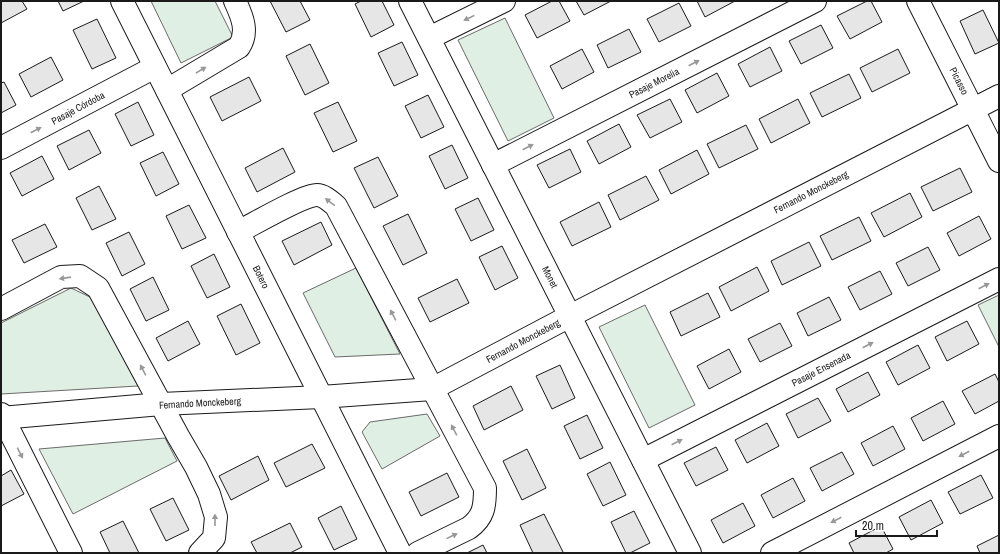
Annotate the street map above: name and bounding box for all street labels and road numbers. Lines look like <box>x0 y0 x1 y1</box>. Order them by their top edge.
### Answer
street label: Pasaje Morelia <box>627 65 682 101</box>
street label: Picasso <box>947 65 972 97</box>
street label: Pasaje Córdoba <box>49 88 107 128</box>
street label: Fernando Monckeberg <box>771 167 851 216</box>
street label: Botero <box>250 263 272 291</box>
street label: Monet <box>539 264 561 291</box>
street label: Fernando Monckeberg <box>484 316 563 366</box>
street label: Pasaje Ensenada <box>789 348 853 389</box>
street label: Fernando Monckeberg <box>159 394 242 412</box>

